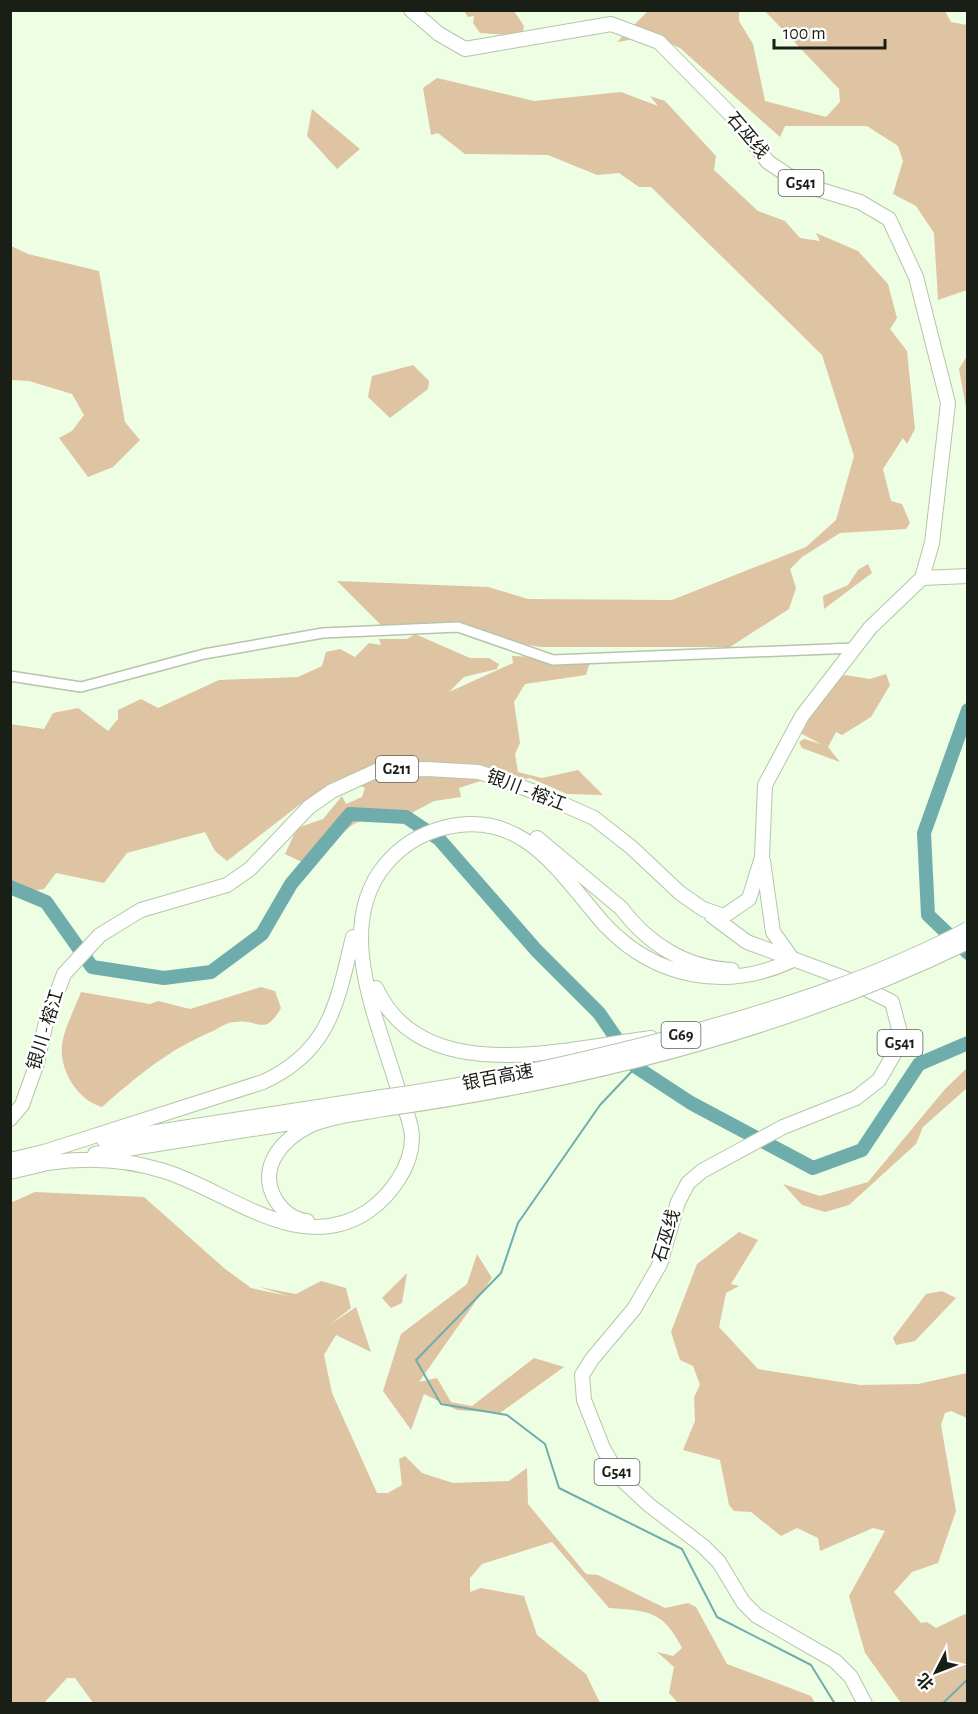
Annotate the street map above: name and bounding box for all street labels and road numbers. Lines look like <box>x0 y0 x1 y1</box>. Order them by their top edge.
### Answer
street label: 石巫线 <box>723 108 773 162</box>
road number: G541 <box>778 170 824 196</box>
road number: G211 <box>376 756 418 782</box>
street label: 银川 - 榕江 <box>484 766 569 814</box>
street label: 银川 - 榕江 <box>23 987 67 1073</box>
road number: G69 <box>662 1022 700 1048</box>
road number: G541 <box>878 1030 922 1056</box>
street label: 银百高速 <box>461 1060 535 1094</box>
street label: 石巫线 <box>649 1207 684 1264</box>
road number: G541 <box>594 1459 640 1485</box>

